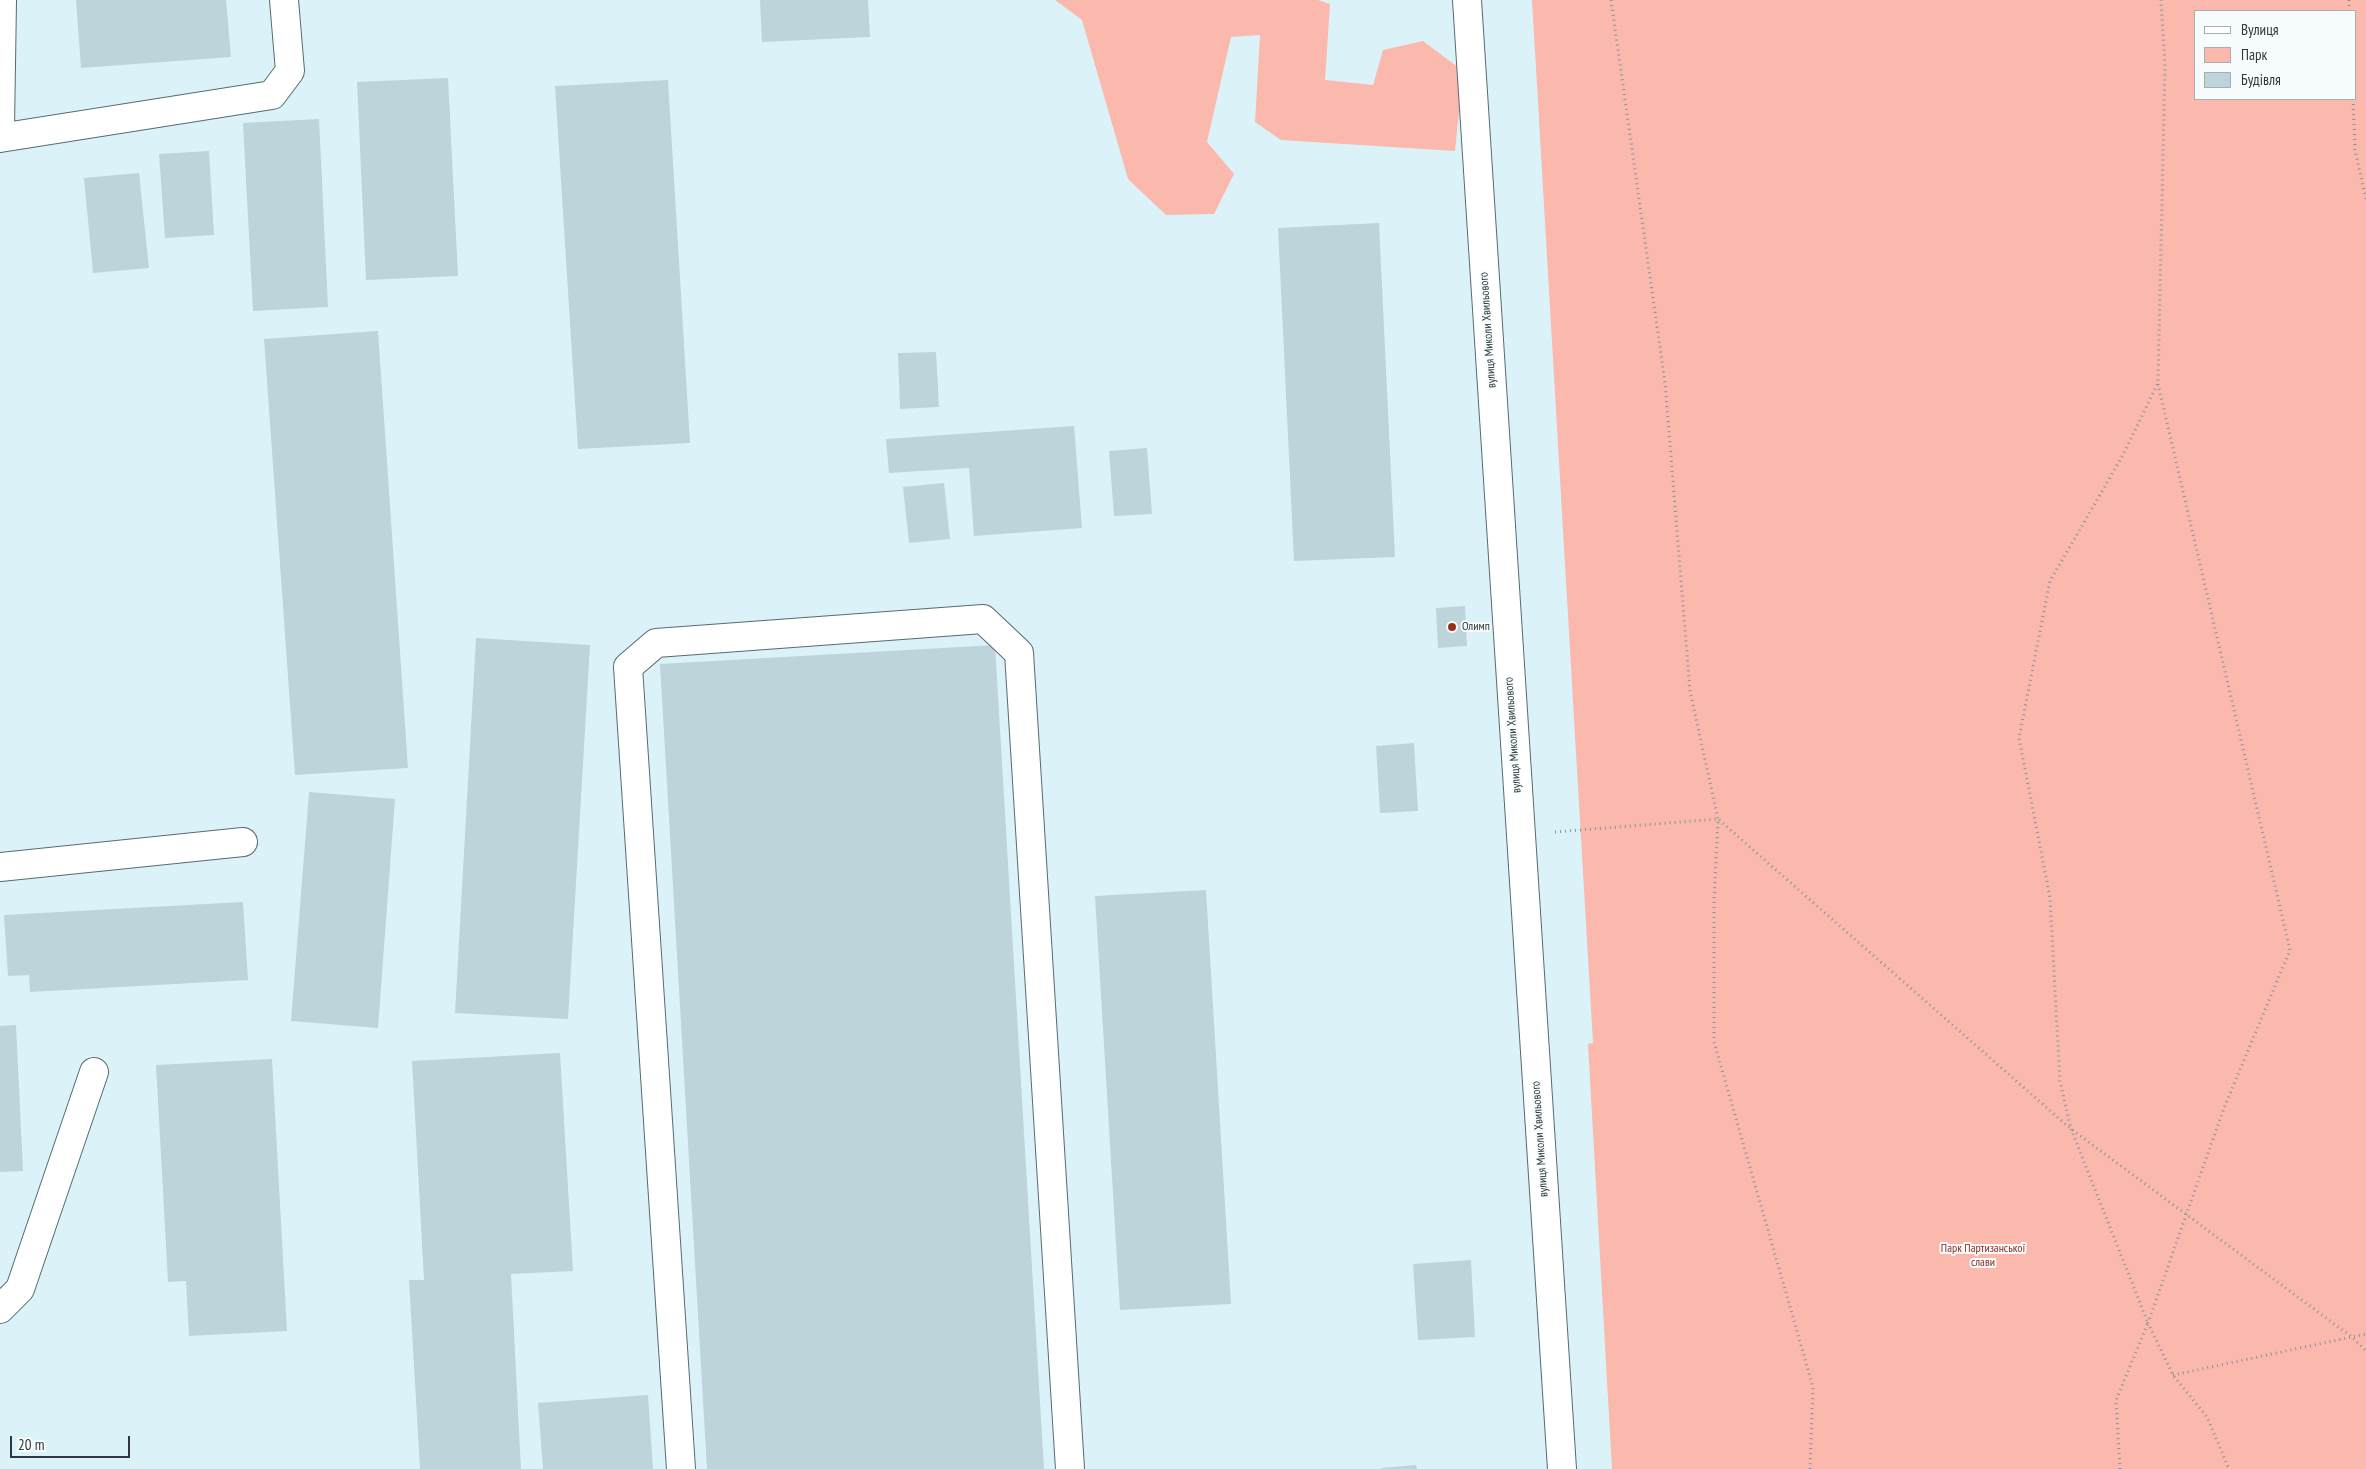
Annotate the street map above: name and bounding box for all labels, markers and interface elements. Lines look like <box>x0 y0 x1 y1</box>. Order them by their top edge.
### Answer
legend <box>2194 10 2356 100</box>
text: Вулиця <box>2241 20 2279 39</box>
text: Парк <box>2241 45 2267 64</box>
text: Будівля <box>2241 70 2281 89</box>
street label: вулиця Миколи Хвильового <box>1477 271 1499 389</box>
place label: Олимп <box>1462 620 1490 634</box>
marker: Олимп <box>1446 621 1458 633</box>
street label: вулиця Миколи Хвильового <box>1502 676 1524 794</box>
street label: вулиця Миколи Хвильового <box>1529 1080 1551 1198</box>
park label: Парк Партизанської слави <box>1941 1242 2025 1270</box>
scale bar <box>12 1426 132 1458</box>
text: 20 m <box>18 1435 44 1454</box>

